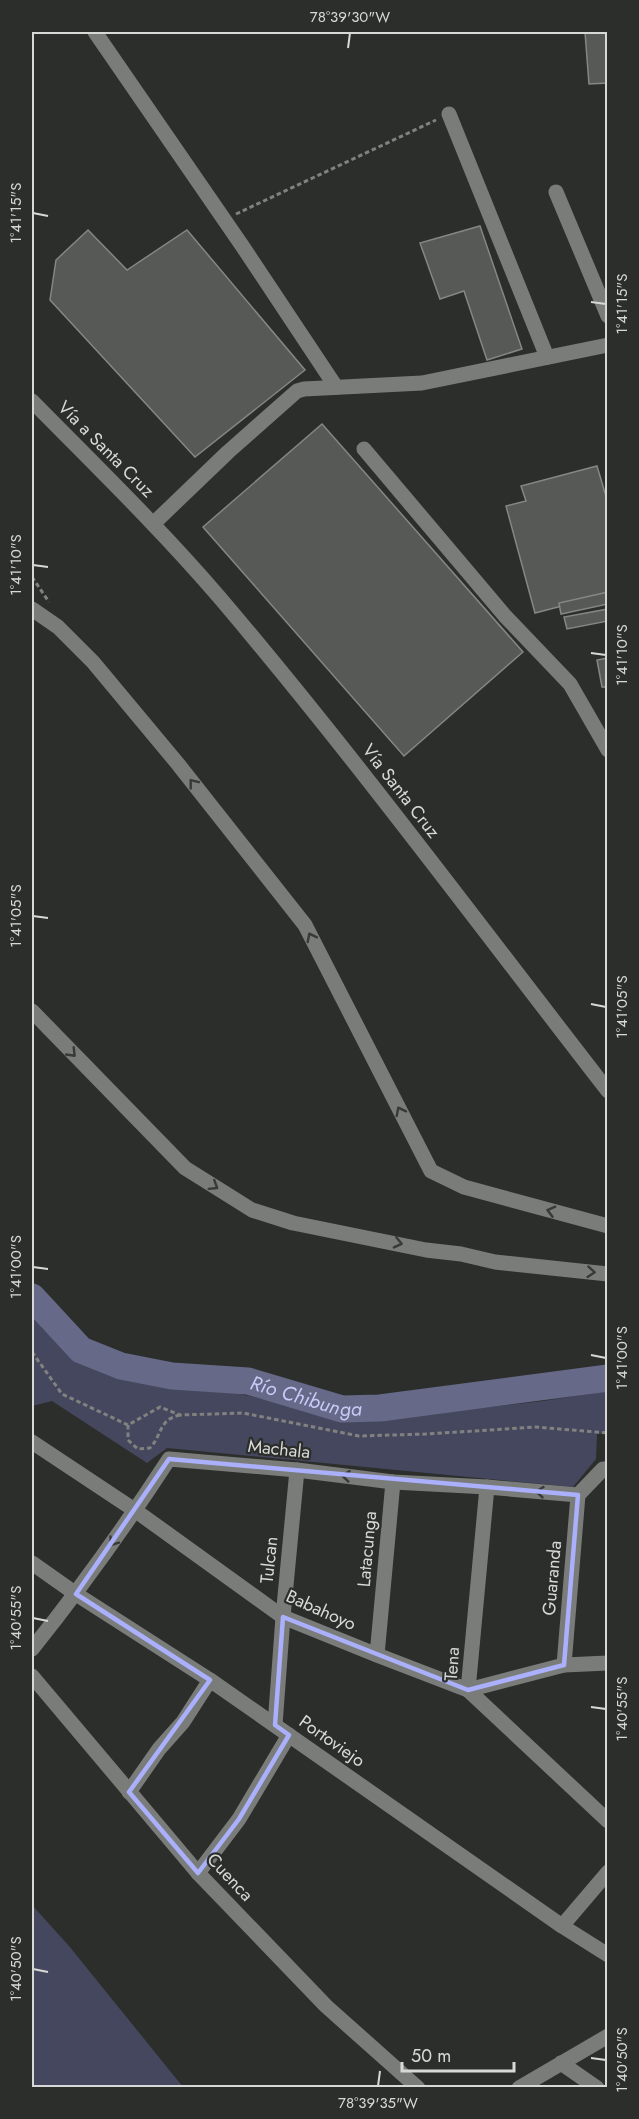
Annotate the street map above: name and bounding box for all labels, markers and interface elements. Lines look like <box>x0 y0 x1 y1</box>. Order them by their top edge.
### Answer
text: 78°39'30"W <box>310 6 390 28</box>
text: 1°41'15"S <box>5 182 27 244</box>
text: 1°41'15"S <box>611 273 633 335</box>
street label: Vía a Santa Cruz <box>52 395 161 504</box>
text: 1°41'10"S <box>5 534 27 596</box>
text: 1°41'10"S <box>611 624 633 686</box>
street label: Vía Santa Cruz <box>356 738 447 844</box>
one-way arrow <box>189 778 200 789</box>
text: 1°41'05"S <box>5 884 27 948</box>
one-way arrow <box>307 933 318 944</box>
text: 1°41'05"S <box>611 975 633 1039</box>
one-way arrow <box>65 1046 76 1057</box>
one-way arrow <box>395 1106 407 1117</box>
one-way arrow <box>207 1179 218 1190</box>
one-way arrow <box>546 1206 557 1218</box>
text: 1°41'00"S <box>5 1235 27 1299</box>
one-way arrow <box>393 1236 403 1249</box>
one-way arrow <box>586 1265 595 1278</box>
text: 1°41'00"S <box>611 1326 633 1390</box>
water label: Río Chibunga <box>247 1368 362 1424</box>
street label: Machala <box>246 1433 312 1465</box>
one-way arrow <box>341 1471 350 1483</box>
one-way arrow <box>535 1486 544 1499</box>
street label: Latacunga <box>351 1510 383 1588</box>
street label: Tulcan <box>254 1535 284 1585</box>
one-way arrow <box>109 1536 120 1547</box>
street label: Guaranda <box>536 1539 568 1617</box>
street label: Babahoyo <box>282 1583 360 1637</box>
text: 1°40'55"S <box>5 1585 27 1651</box>
street label: Tena <box>438 1646 466 1682</box>
text: 1°40'55"S <box>611 1676 633 1742</box>
street label: Portoviejo <box>294 1709 370 1773</box>
street label: Cuenca <box>201 1847 259 1907</box>
text: 1°40'50"S <box>5 1936 27 2002</box>
text: 1°40'50"S <box>611 2027 633 2093</box>
scale bar <box>402 2035 514 2073</box>
text: 50 m <box>411 2043 451 2069</box>
text: 78°39'35"W <box>338 2092 418 2114</box>

